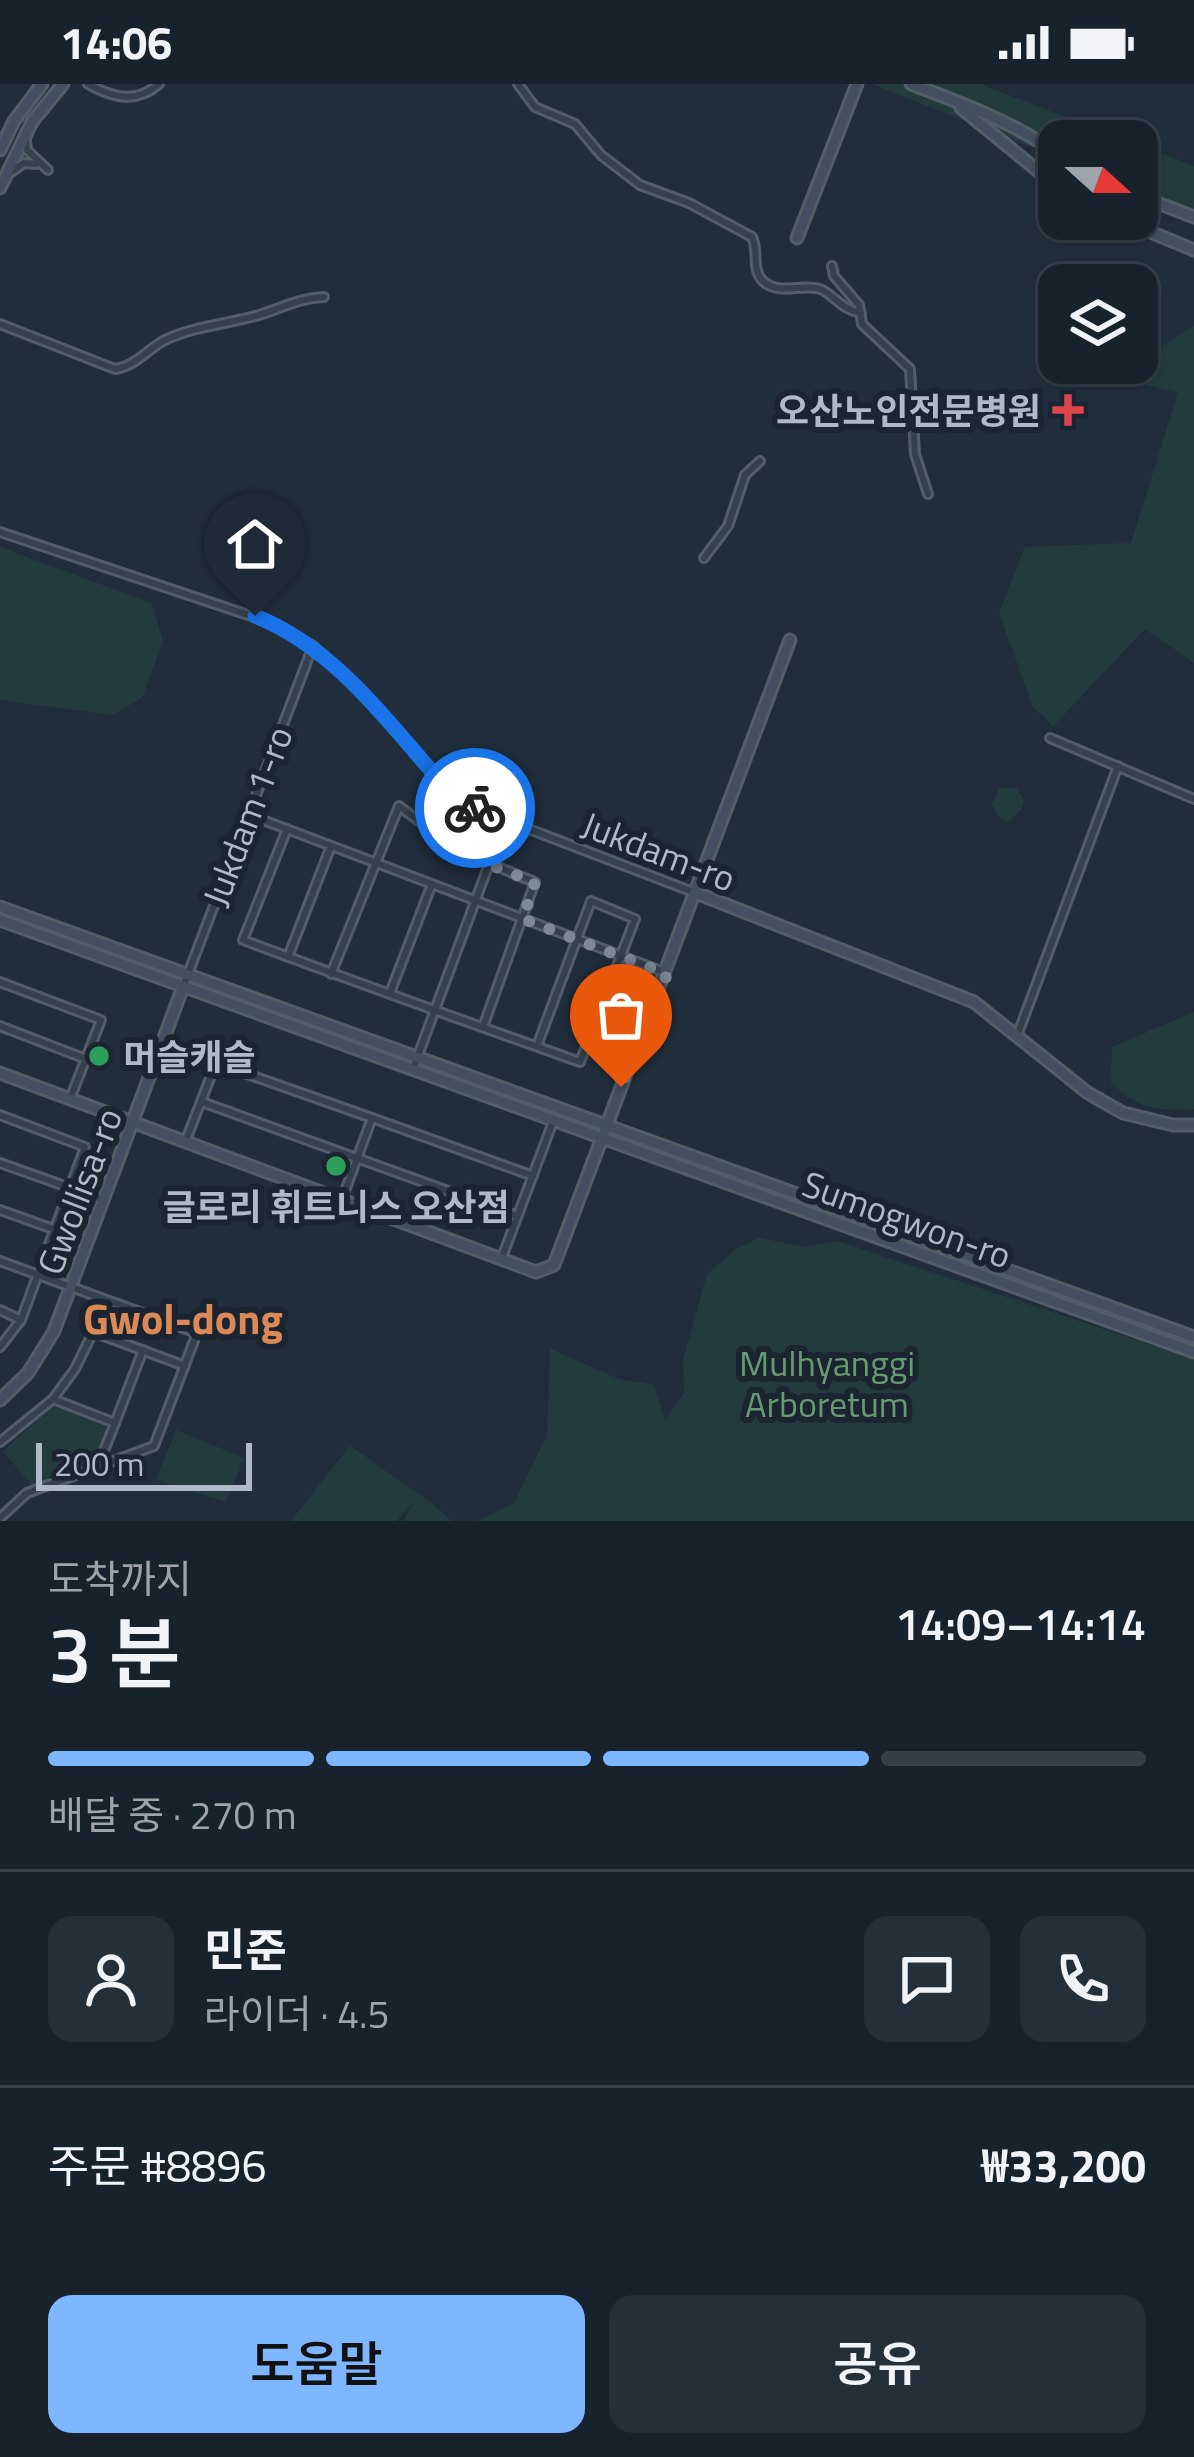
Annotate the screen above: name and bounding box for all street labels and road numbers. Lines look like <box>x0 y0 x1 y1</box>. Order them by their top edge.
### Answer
street label: Jukdam 1-ro <box>188 718 306 914</box>
street label: Jukdam-ro <box>574 797 744 905</box>
street label: Gwollisa-ro <box>22 1100 136 1282</box>
street label: Sumogwon-ro <box>795 1156 1019 1282</box>

